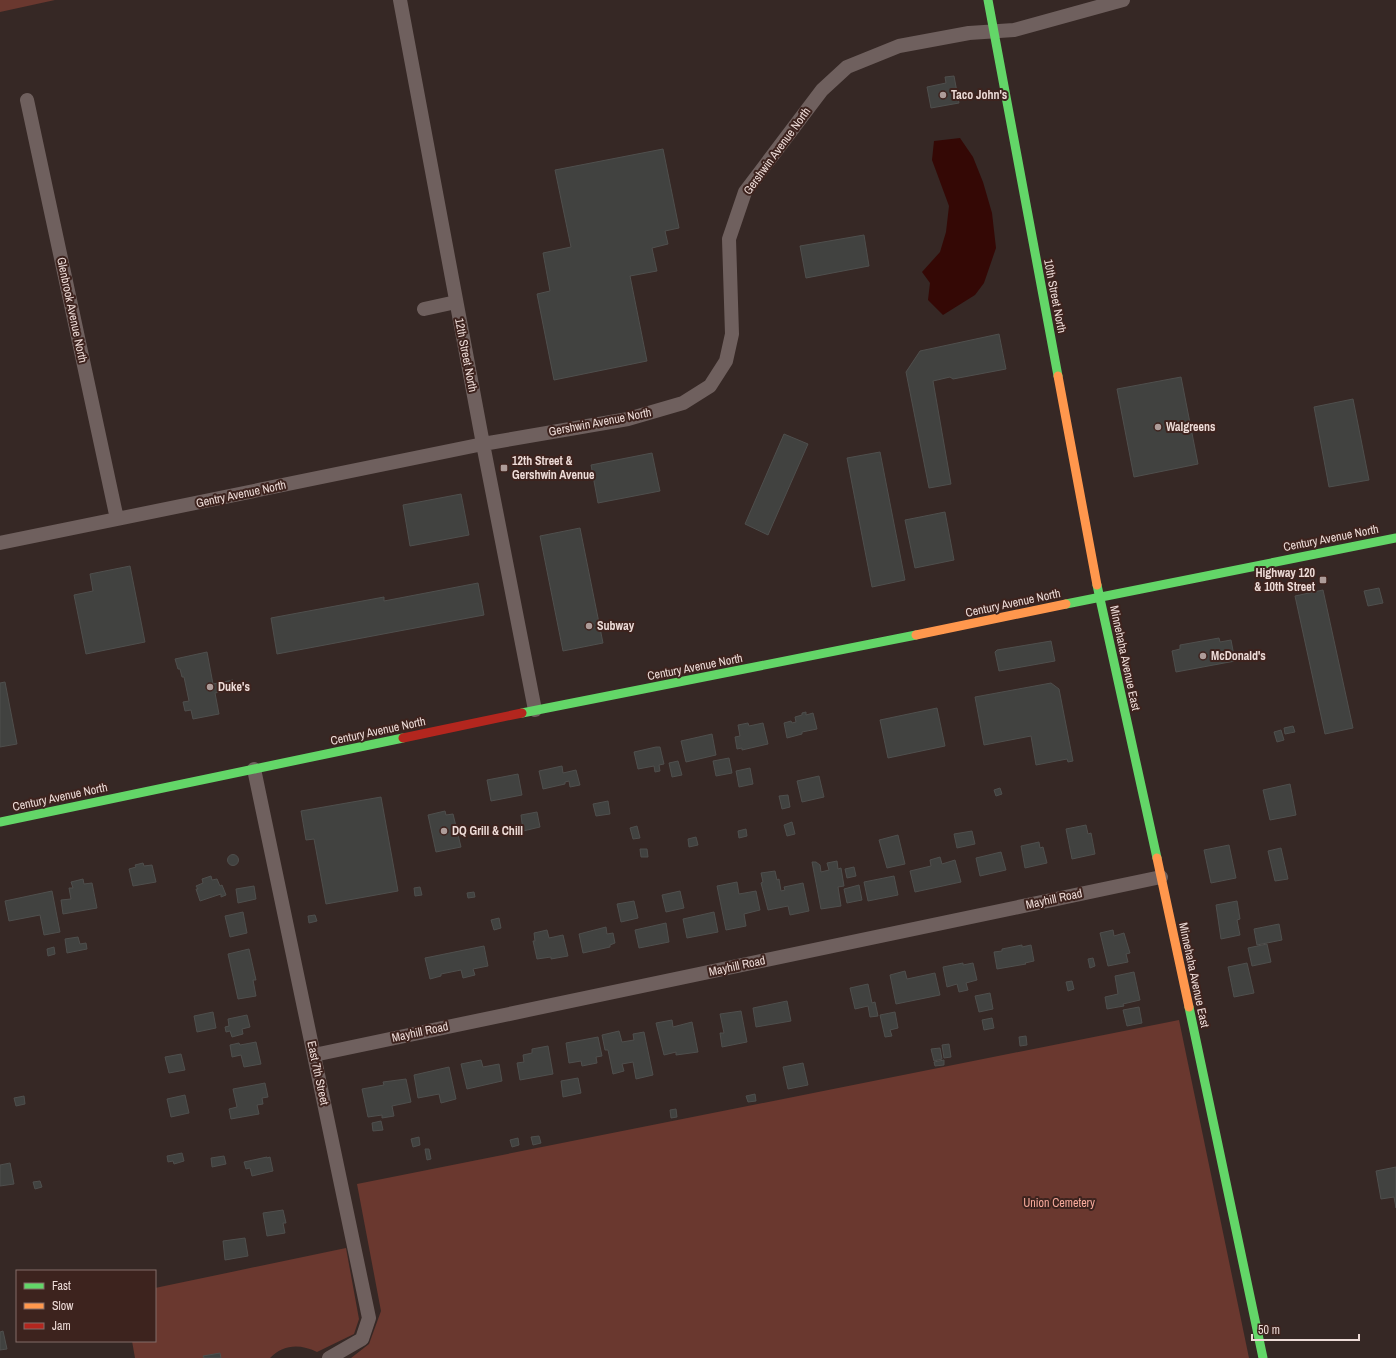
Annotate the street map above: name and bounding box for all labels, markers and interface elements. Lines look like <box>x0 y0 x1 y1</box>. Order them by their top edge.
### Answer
place label: Taco John's <box>951 87 1008 103</box>
marker: Taco John's <box>938 90 948 100</box>
street label: Gershwin Avenue North <box>740 104 814 198</box>
street label: Glenbrook Avenue North <box>53 256 91 364</box>
street label: 10th Street North <box>1040 258 1070 334</box>
street label: 12th Street North <box>451 317 481 393</box>
street label: Gershwin Avenue North <box>547 404 653 440</box>
place label: Walgreens <box>1166 419 1216 435</box>
marker: Walgreens <box>1153 422 1163 432</box>
place label: 12th Street & Gershwin Avenue <box>512 453 595 483</box>
marker: 12th Street & Gershwin Avenue <box>499 463 509 473</box>
street label: Gentry Avenue North <box>194 477 288 511</box>
street label: Century Avenue North <box>1282 521 1380 555</box>
place label: Highway 120 & 10th Street <box>1254 565 1316 595</box>
marker: Highway 120 & 10th Street <box>1318 575 1328 585</box>
street label: Century Avenue North <box>964 585 1062 621</box>
street label: Minnehaha Avenue East <box>1106 604 1144 712</box>
place label: Subway <box>597 618 635 634</box>
marker: Subway <box>584 621 594 631</box>
place label: McDonald's <box>1211 648 1266 664</box>
street label: Century Avenue North <box>646 650 744 684</box>
marker: McDonald's <box>1198 651 1208 661</box>
place label: Duke's <box>218 679 250 695</box>
marker: Duke's <box>205 682 215 692</box>
street label: Century Avenue North <box>329 713 427 749</box>
street label: Century Avenue North <box>11 779 109 815</box>
place label: DQ Grill & Chill <box>452 823 523 839</box>
marker: DQ Grill & Chill <box>439 826 449 836</box>
street label: Mayhill Road <box>1024 885 1084 913</box>
street label: Minnehaha Avenue East <box>1175 921 1213 1029</box>
street label: Mayhill Road <box>707 952 767 980</box>
street label: Mayhill Road <box>390 1018 450 1046</box>
street label: East 7th Street <box>303 1039 333 1107</box>
park label: Union Cemetery <box>1023 1195 1095 1211</box>
legend <box>16 1270 156 1342</box>
text: Fast <box>52 1278 71 1294</box>
text: Slow <box>52 1298 74 1314</box>
scale bar <box>1252 1316 1359 1342</box>
text: Jam <box>52 1318 71 1334</box>
text: 50 m <box>1258 1322 1280 1338</box>

